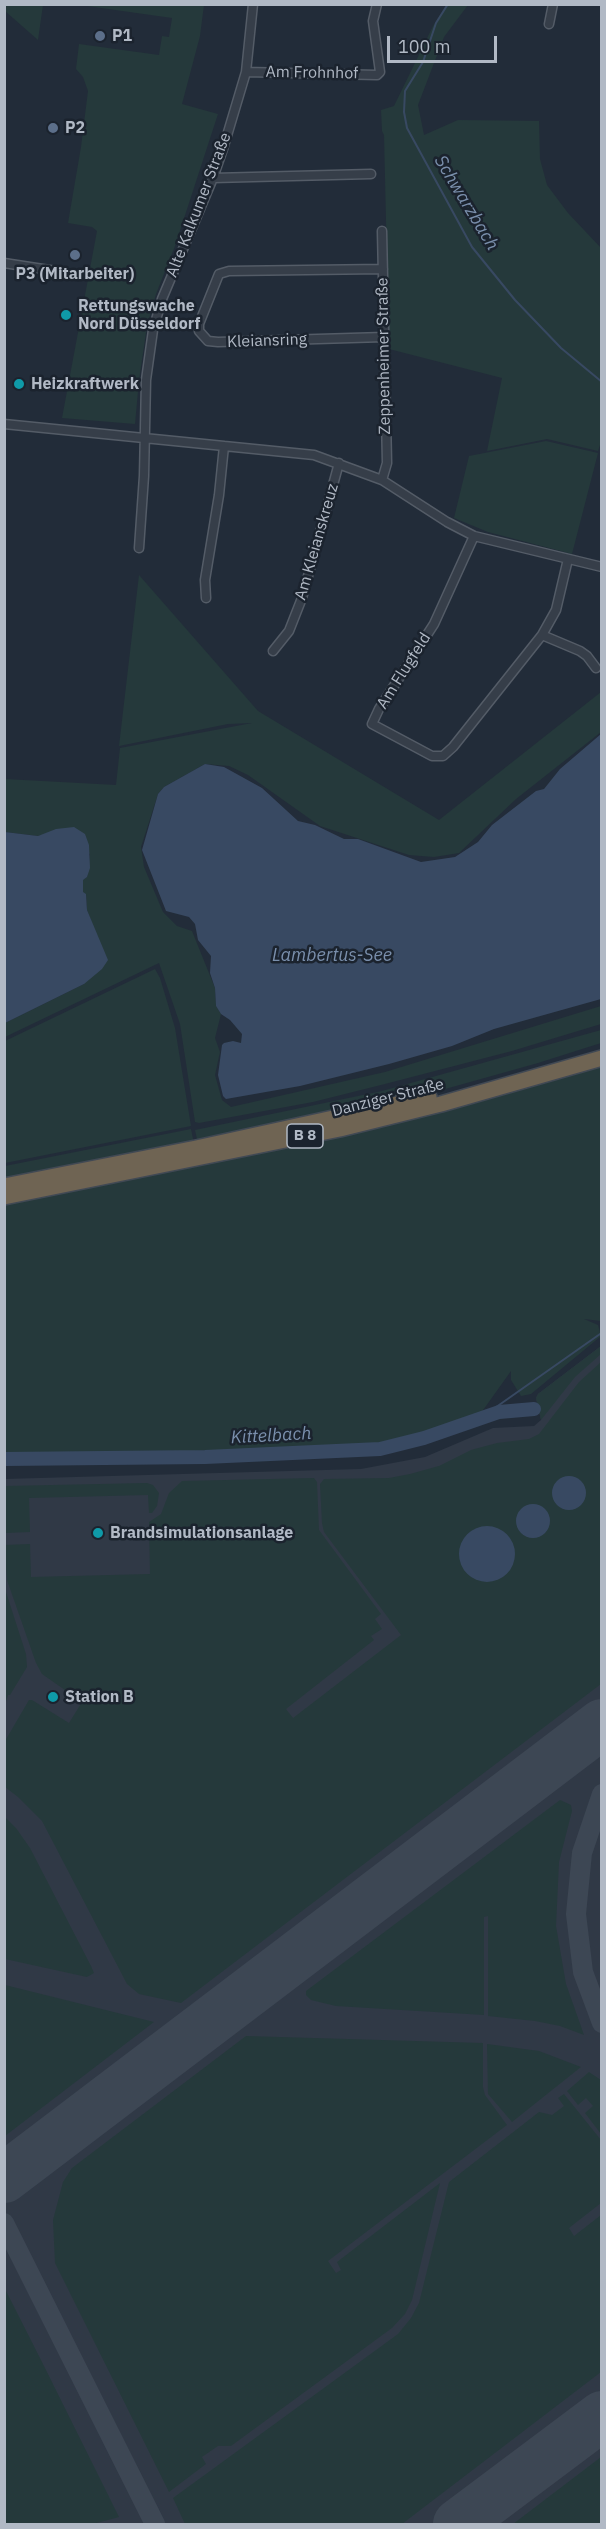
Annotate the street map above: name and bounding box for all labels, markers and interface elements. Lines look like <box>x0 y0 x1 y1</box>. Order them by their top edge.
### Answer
scale bar <box>390 24 500 62</box>
place label: P1 <box>112 26 132 46</box>
marker: P1 <box>93 29 107 43</box>
text: 100 m <box>398 35 450 58</box>
street label: Am Frohnhof <box>265 63 359 83</box>
place label: P2 <box>65 118 85 138</box>
marker: P2 <box>46 121 60 135</box>
street label: Alte Kalkumer Straße <box>163 130 235 280</box>
water label: Schwarzbach <box>429 152 503 254</box>
marker: P3 (Mitarbeiter) <box>68 248 82 262</box>
place label: P3 (Mitarbeiter) <box>16 264 134 284</box>
street label: Zeppenheimer Straße <box>373 277 395 435</box>
place label: Rettungswache Nord Düsseldorf <box>78 296 200 334</box>
marker: Rettungswache Nord Düsseldorf <box>59 308 73 322</box>
street label: Kleiansring <box>227 330 307 352</box>
place label: Heizkraftwerk <box>31 374 139 394</box>
marker: Heizkraftwerk <box>12 377 26 391</box>
street label: Am Kleianskreuz <box>291 482 343 602</box>
street label: Am Flugfeld <box>373 629 435 713</box>
water label: Lambertus-See <box>272 945 392 967</box>
street label: Danziger Straße <box>330 1075 446 1121</box>
road number: B 8 <box>287 1124 323 1148</box>
water label: Kittelbach <box>230 1423 312 1449</box>
place label: Brandsimulationsanlage <box>110 1523 293 1543</box>
marker: Brandsimulationsanlage <box>91 1526 105 1540</box>
place label: Station B <box>65 1687 134 1707</box>
marker: Station B <box>46 1690 60 1704</box>

